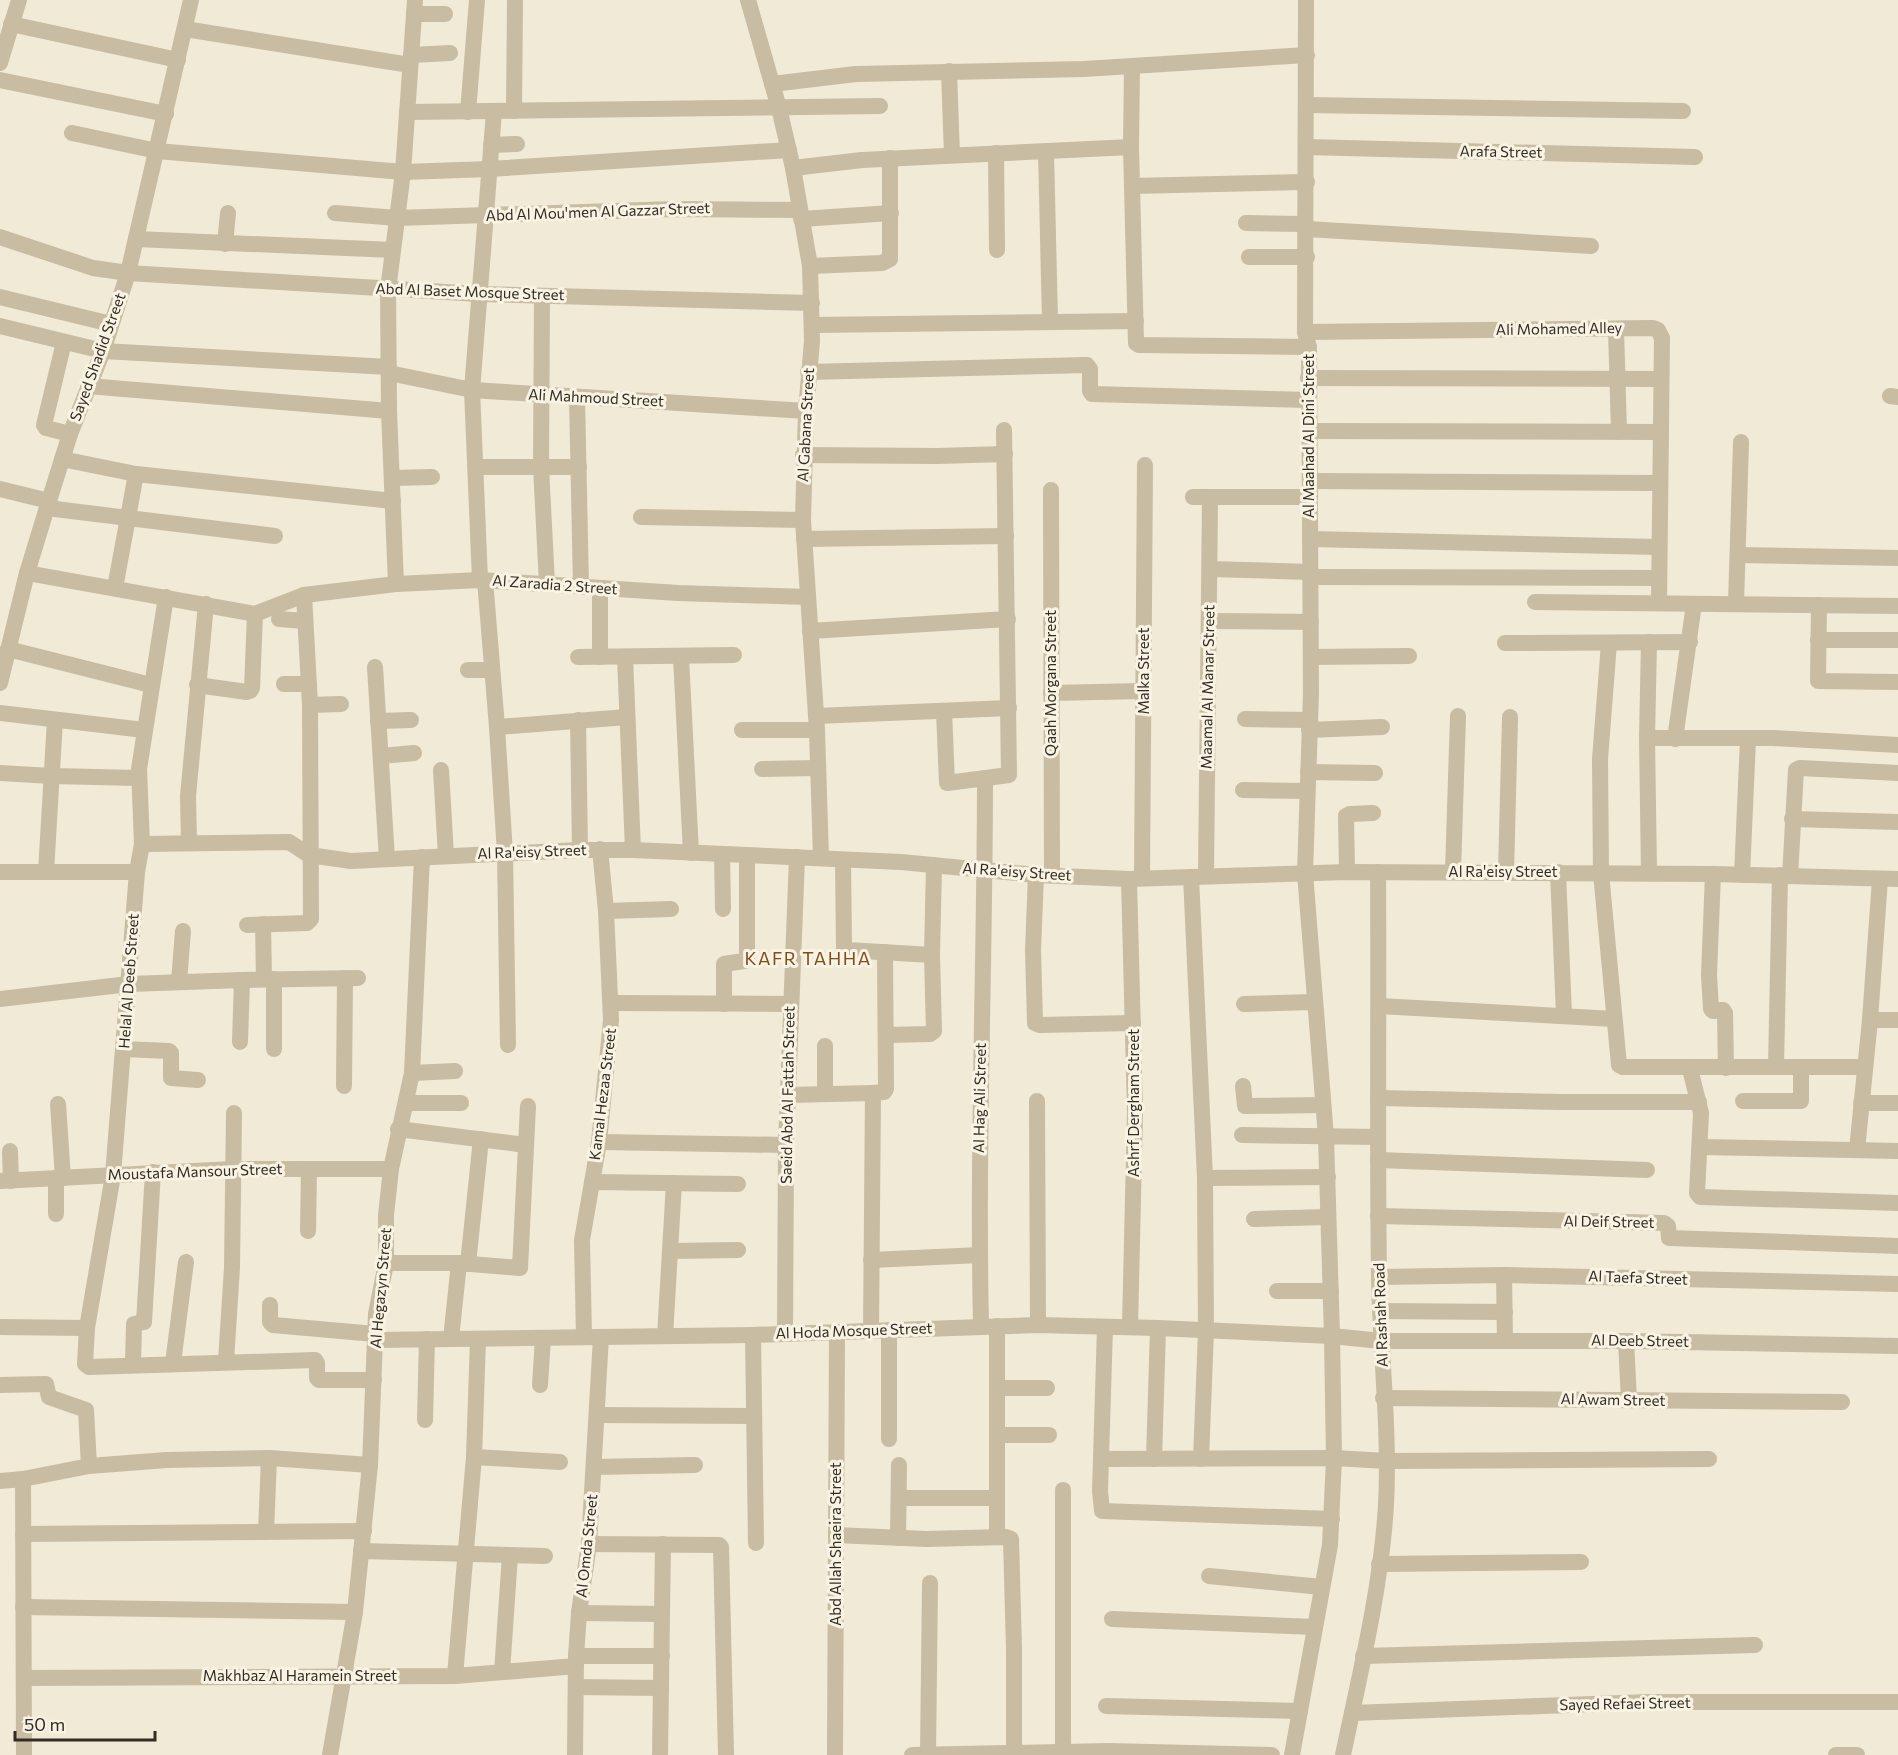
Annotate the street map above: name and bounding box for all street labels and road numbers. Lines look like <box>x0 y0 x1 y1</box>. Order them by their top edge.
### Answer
street label: Arafa Street <box>1459 141 1543 161</box>
street label: Abd Al Mou'men Al Gazzar Street <box>485 198 711 224</box>
street label: Abd Al Baset Mosque Street <box>375 279 565 303</box>
street label: Sayed Shadid Street <box>65 290 129 423</box>
street label: Ali Mohamed Alley <box>1496 318 1623 338</box>
street label: Al Maahad Al Dini Street <box>1299 354 1317 518</box>
street label: Al Gabana Street <box>793 367 817 482</box>
street label: Ali Mahmoud Street <box>528 384 664 410</box>
street label: Al Zaradia 2 Street <box>492 571 618 597</box>
street label: Maamal Al Manar Street <box>1197 605 1217 769</box>
street label: Qaah Morgana Street <box>1041 610 1059 756</box>
street label: Malka Street <box>1134 627 1152 715</box>
street label: Al Ra'eisy Street <box>477 840 587 862</box>
street label: Al Ra'eisy Street <box>962 858 1072 884</box>
street label: Al Ra'eisy Street <box>1448 862 1558 880</box>
street label: Helal Al Deeb Street <box>114 913 142 1049</box>
street label: Saeid Abd Al Fattah Street <box>776 1006 798 1184</box>
street label: Kamal Hezaa Street <box>585 1027 619 1161</box>
street label: Ashrf Dergham Street <box>1124 1029 1142 1177</box>
street label: Al Hag Ali Street <box>969 1043 989 1153</box>
street label: Moustafa Mansour Street <box>107 1159 283 1183</box>
street label: Al Deif Street <box>1563 1211 1655 1231</box>
street label: Al Hegazyn Street <box>366 1227 394 1349</box>
street label: Al Rashah Road <box>1369 1262 1391 1368</box>
street label: Al Taefa Street <box>1588 1266 1688 1288</box>
street label: Al Hoda Mosque Street <box>775 1318 933 1342</box>
street label: Al Deeb Street <box>1591 1330 1689 1350</box>
street label: Al Awam Street <box>1560 1389 1666 1409</box>
street label: Abd Allah Shaeira Street <box>826 1462 844 1626</box>
street label: Al Omda Street <box>572 1493 600 1599</box>
street label: Makhbaz Al Haramein Street <box>203 1666 397 1684</box>
street label: Sayed Refaei Street <box>1559 1693 1691 1713</box>

